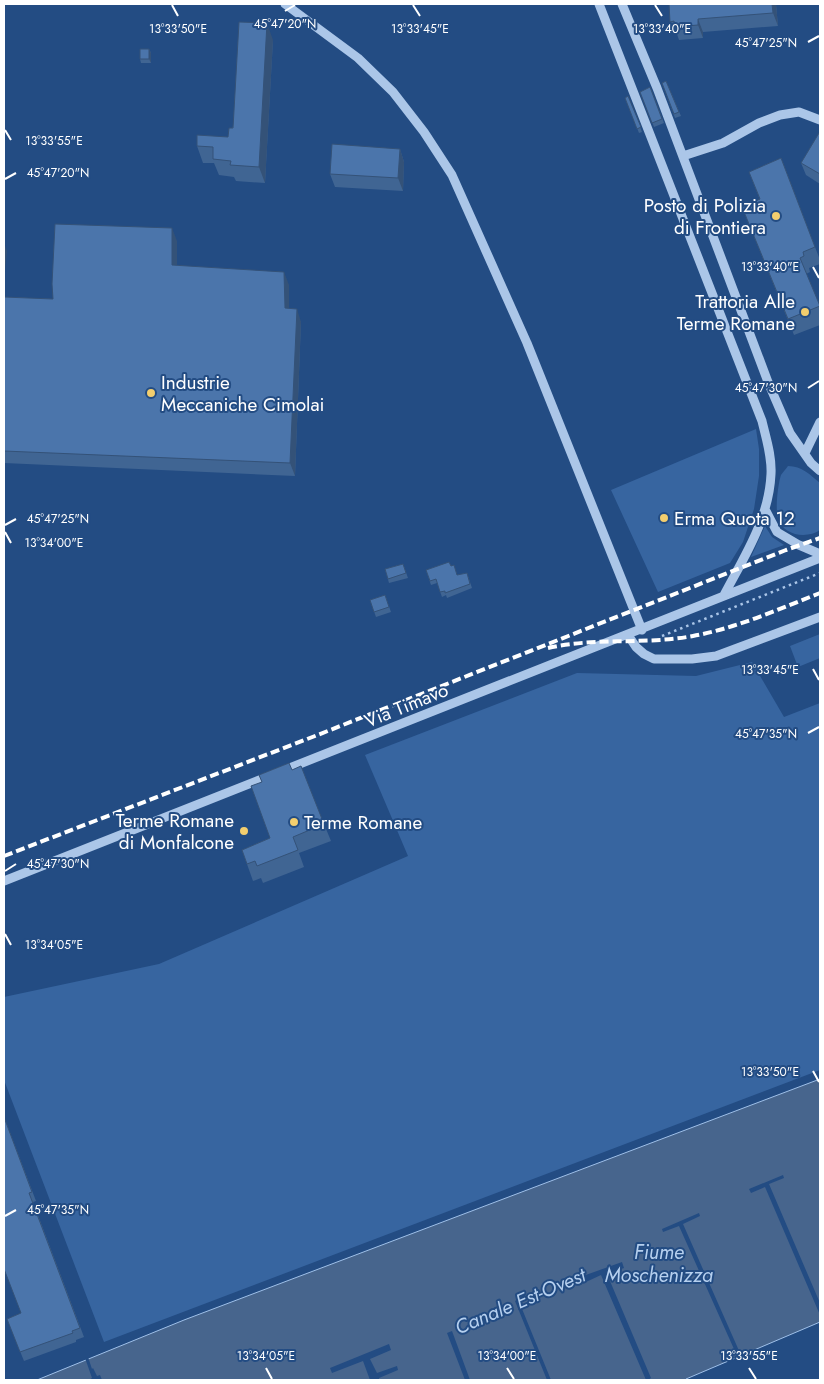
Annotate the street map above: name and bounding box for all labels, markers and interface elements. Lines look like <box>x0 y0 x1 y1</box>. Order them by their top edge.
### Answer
text: 45°47'20"N <box>254 15 316 33</box>
text: 13°33'50"E <box>149 20 207 38</box>
text: 13°33'45"E <box>391 20 449 38</box>
text: 13°33'40"E <box>633 20 691 38</box>
text: 45°47'25"N <box>735 34 797 52</box>
text: 13°33'55"E <box>25 132 83 150</box>
text: 45°47'20"N <box>27 164 89 182</box>
place label: Posto di Polizia di Frontiera <box>644 192 766 241</box>
marker: Posto di Polizia di Frontiera <box>770 210 782 222</box>
text: 13°33'40"E <box>741 258 799 276</box>
place label: Trattoria Alle Terme Romane <box>677 288 795 337</box>
marker: Trattoria Alle Terme Romane <box>799 306 811 318</box>
place label: Industrie Meccaniche Cimolai <box>161 369 325 418</box>
text: 45°47'30"N <box>735 379 797 397</box>
marker: Industrie Meccaniche Cimolai <box>145 387 157 399</box>
place label: Erma Quota 12 <box>674 505 795 532</box>
text: 45°47'25"N <box>27 510 89 528</box>
marker: Erma Quota 12 <box>658 512 670 524</box>
text: 13°34'00"E <box>25 534 83 552</box>
text: 13°33'45"E <box>741 661 799 679</box>
street label: Via Timavo <box>360 676 452 735</box>
text: 45°47'35"N <box>735 725 797 743</box>
place label: Terme Romane di Monfalcone <box>116 807 234 856</box>
place label: Terme Romane <box>304 809 422 836</box>
marker: Terme Romane <box>288 816 300 828</box>
marker: Terme Romane di Monfalcone <box>238 825 250 837</box>
text: 45°47'30"N <box>27 855 89 873</box>
text: 13°34'05"E <box>25 936 83 954</box>
text: 13°33'50"E <box>741 1063 799 1081</box>
text: 45°47'35"N <box>27 1201 89 1219</box>
water label: Fiume Moschenizza <box>605 1238 713 1290</box>
water label: Canale Est-Ovest <box>450 1260 591 1342</box>
text: 13°34'05"E <box>237 1347 295 1365</box>
text: 13°34'00"E <box>478 1347 536 1365</box>
text: 13°33'55"E <box>720 1347 778 1365</box>

